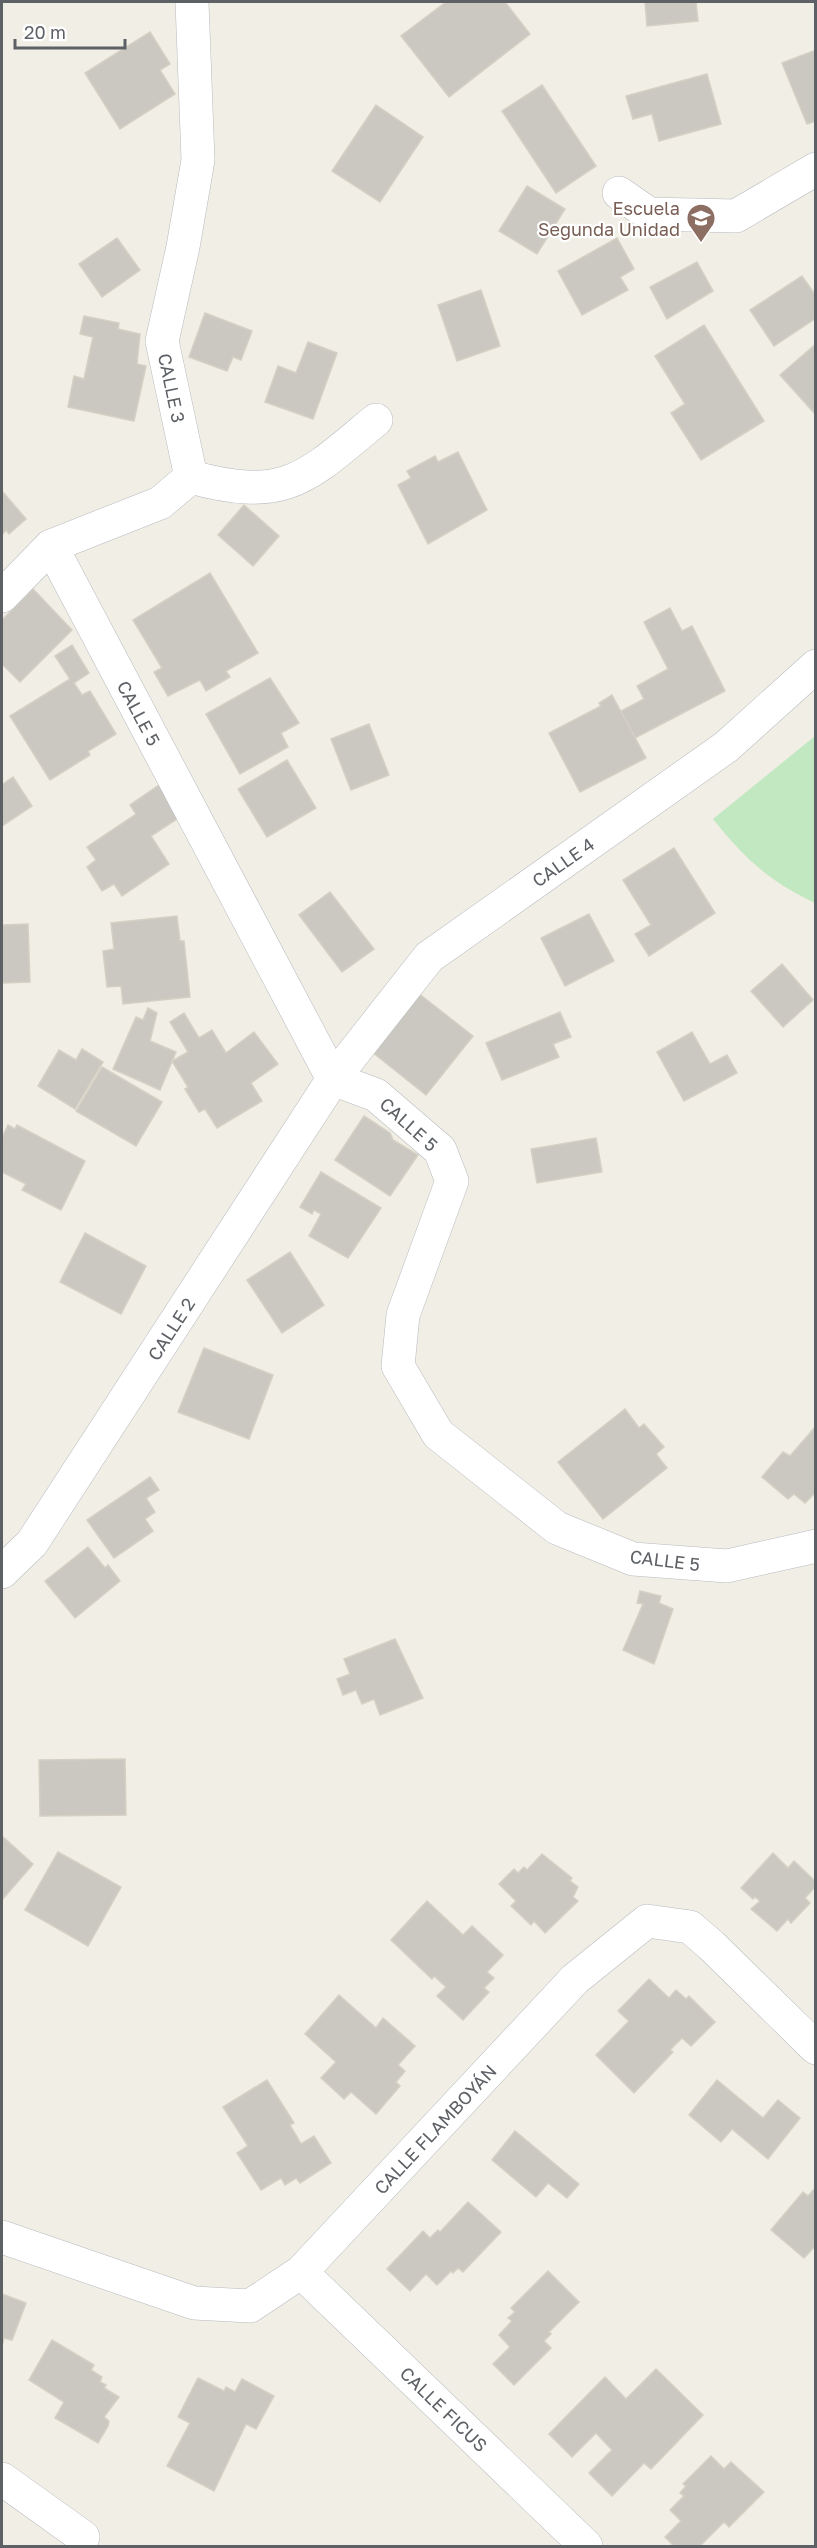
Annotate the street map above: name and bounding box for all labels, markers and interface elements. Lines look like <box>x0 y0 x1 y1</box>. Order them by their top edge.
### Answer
scale bar <box>15 12 124 50</box>
text: 20 m <box>24 21 66 43</box>
place label: Escuela Segunda Unidad <box>538 197 680 240</box>
school or university icon: Escuela Segunda Unidad <box>685 202 717 244</box>
street label: CALLE 3 <box>154 351 190 425</box>
street label: CALLE 5 <box>113 677 165 749</box>
street label: CALLE 4 <box>528 833 598 891</box>
street label: CALLE 5 <box>375 1092 443 1156</box>
street label: CALLE 2 <box>143 1293 199 1365</box>
street label: CALLE 5 <box>629 1545 701 1575</box>
street label: CALLE FLAMBOYÁN <box>369 2060 501 2198</box>
street label: CALLE FICUS <box>396 2362 492 2456</box>

